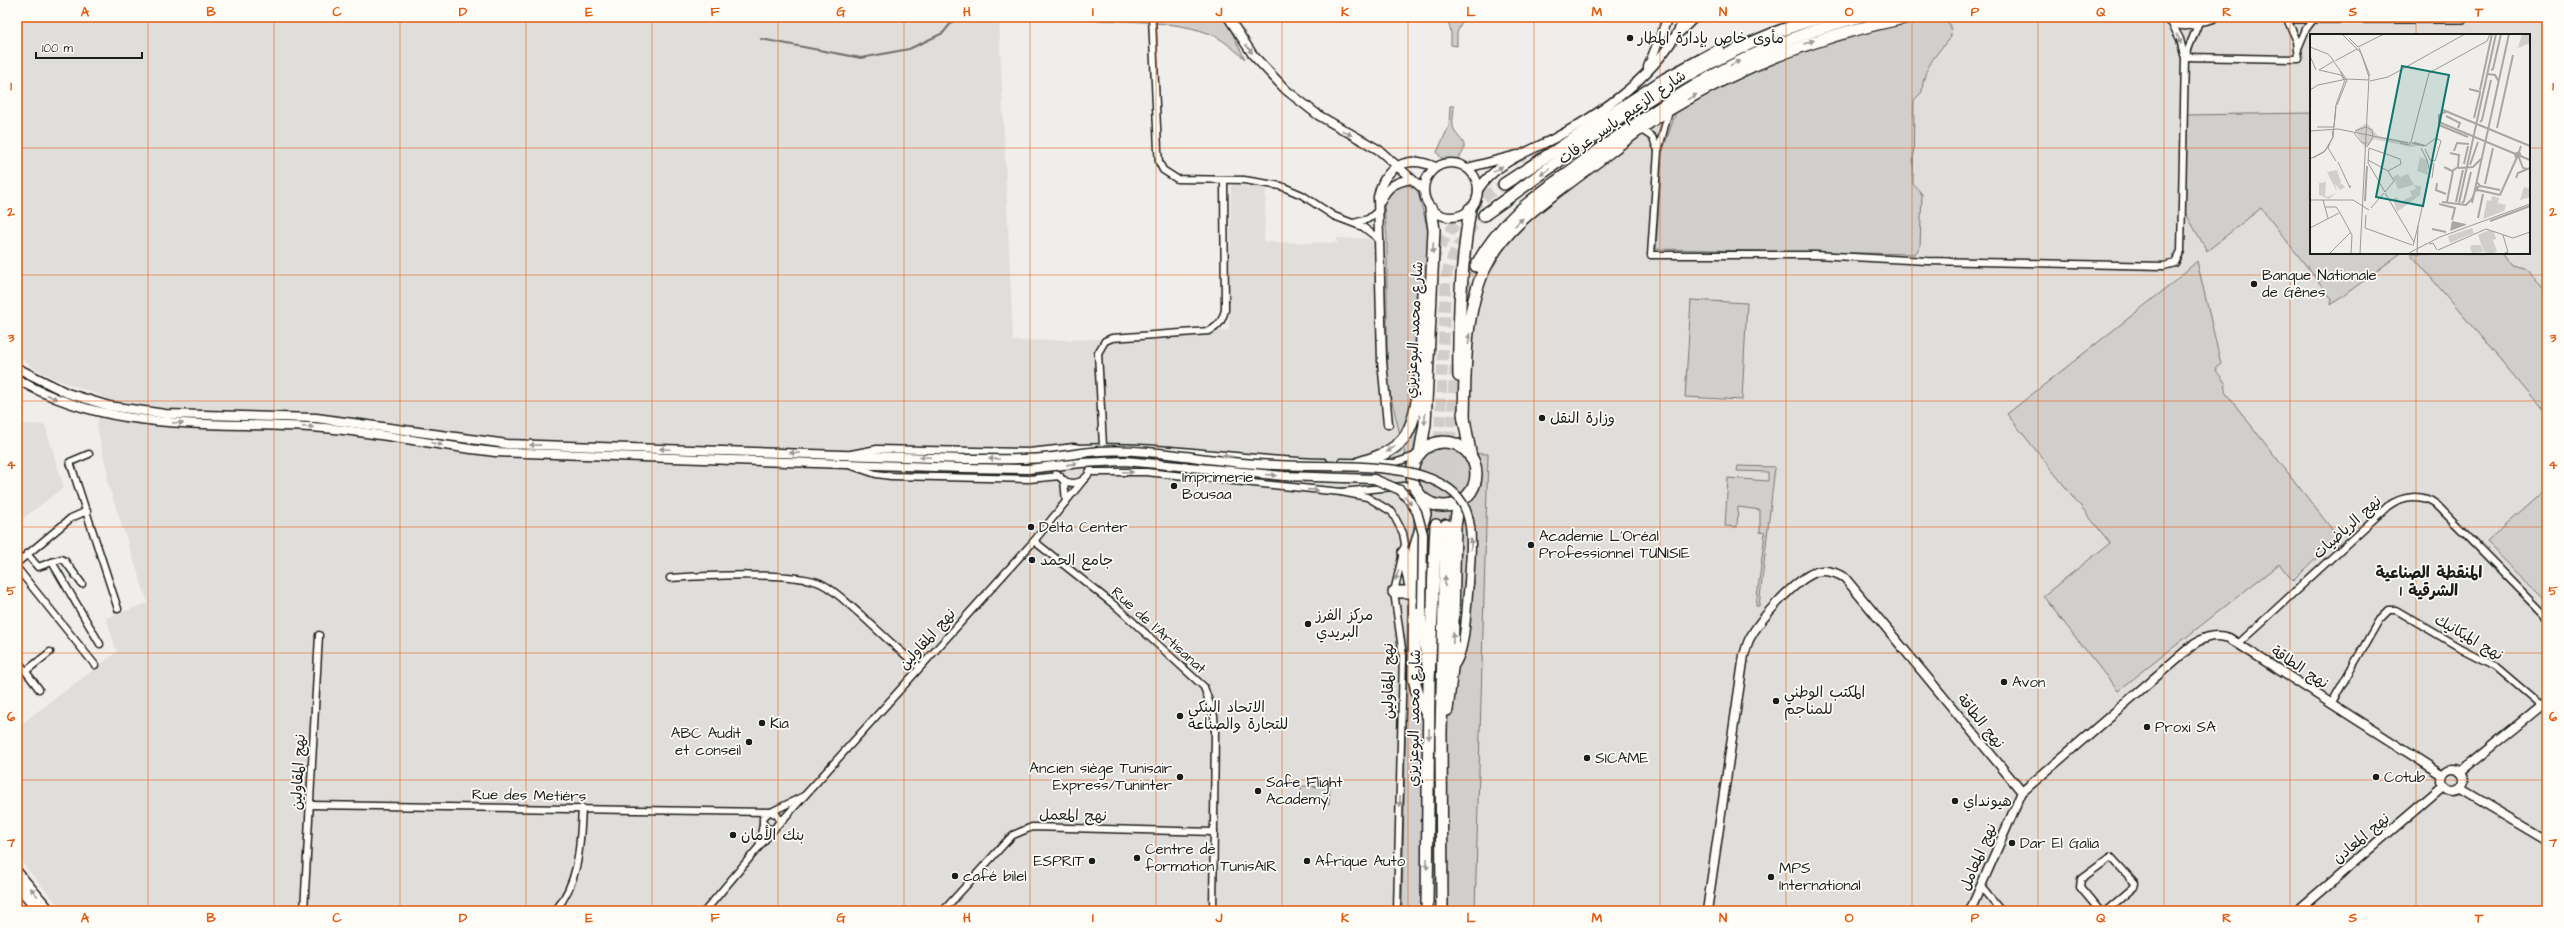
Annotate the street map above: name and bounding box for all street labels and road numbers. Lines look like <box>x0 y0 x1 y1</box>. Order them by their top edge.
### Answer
street label: شارع الزعيم ياسر عرفات <box>1554 65 1691 170</box>
street label: شارع محمد البوعزيزي <box>1400 261 1429 399</box>
street label: نهج الرياضيات <box>2308 491 2386 564</box>
street label: Rue de l'Artisanat <box>1106 582 1211 679</box>
street label: نهج المقاولين <box>894 604 961 675</box>
street label: نهج الميكانيك <box>2430 609 2507 666</box>
street label: نهج الطاقة <box>2267 641 2333 694</box>
street label: نهج المقاولين <box>1378 643 1399 719</box>
street label: شارع محمد البوعزيزي <box>1403 649 1426 787</box>
street label: نهج الطاقة <box>1952 690 2009 753</box>
street label: نهج المقاولين <box>286 733 311 811</box>
street label: Rue des Metiérs <box>472 784 587 807</box>
street label: نهج المعمل <box>1039 804 1107 827</box>
street label: نهج المعادن <box>2328 808 2394 869</box>
street label: نهج المعامل <box>1955 820 2002 894</box>

